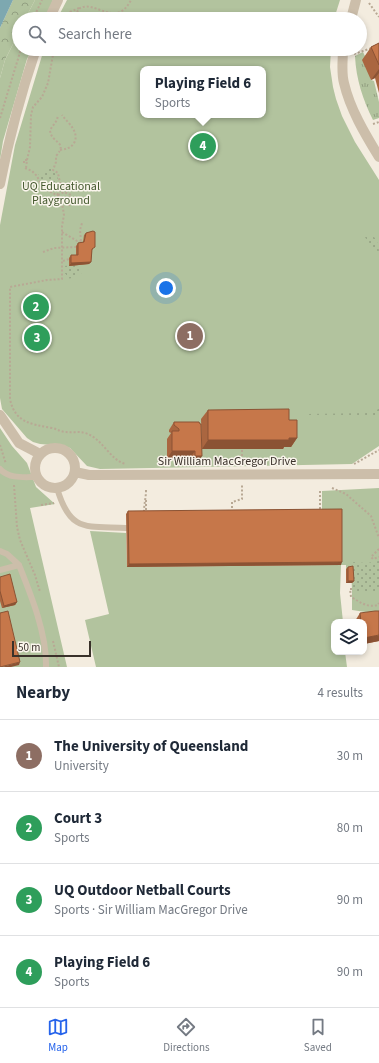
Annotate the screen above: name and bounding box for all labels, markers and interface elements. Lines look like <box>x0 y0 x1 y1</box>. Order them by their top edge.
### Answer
search box <box>12 12 367 56</box>
icon: search <box>26 23 48 45</box>
text: Search here <box>58 24 132 45</box>
popup <box>140 66 266 118</box>
text: Playing Field 6 <box>155 73 251 94</box>
text: Sports <box>155 94 190 112</box>
pin: 4 <box>190 131 216 161</box>
park label: UQ Educational Playground <box>22 178 100 209</box>
your location <box>156 278 176 298</box>
pin: 2 <box>23 292 49 322</box>
pin: 1 <box>177 321 203 351</box>
pin: 3 <box>24 323 50 353</box>
street label: Sir William MacGregor Drive <box>158 453 296 470</box>
map controls <box>331 619 367 655</box>
button: layers <box>331 619 367 655</box>
scale bar <box>12 639 91 658</box>
text: 50 m <box>18 640 40 655</box>
text: Nearby <box>16 681 70 705</box>
text: 4 results <box>318 684 363 702</box>
text: The University of Queensland <box>54 736 248 757</box>
text: 1 <box>26 747 32 765</box>
text: 30 m <box>337 747 363 765</box>
text: University <box>54 757 109 775</box>
text: Court 3 <box>54 808 102 829</box>
text: 2 <box>26 819 32 837</box>
text: 80 m <box>337 819 363 837</box>
text: Sports <box>54 829 89 847</box>
text: UQ Outdoor Netball Courts <box>54 880 231 901</box>
text: 3 <box>26 891 32 909</box>
text: 90 m <box>337 891 363 909</box>
text: Sports · Sir William MacGregor Drive <box>54 901 248 919</box>
text: Playing Field 6 <box>54 952 150 973</box>
text: 4 <box>26 963 32 981</box>
text: 90 m <box>337 963 363 981</box>
text: Sports <box>54 973 89 991</box>
tab: Map <box>47 1016 69 1055</box>
tab: Directions <box>163 1016 210 1055</box>
tab: Saved <box>304 1016 332 1055</box>

